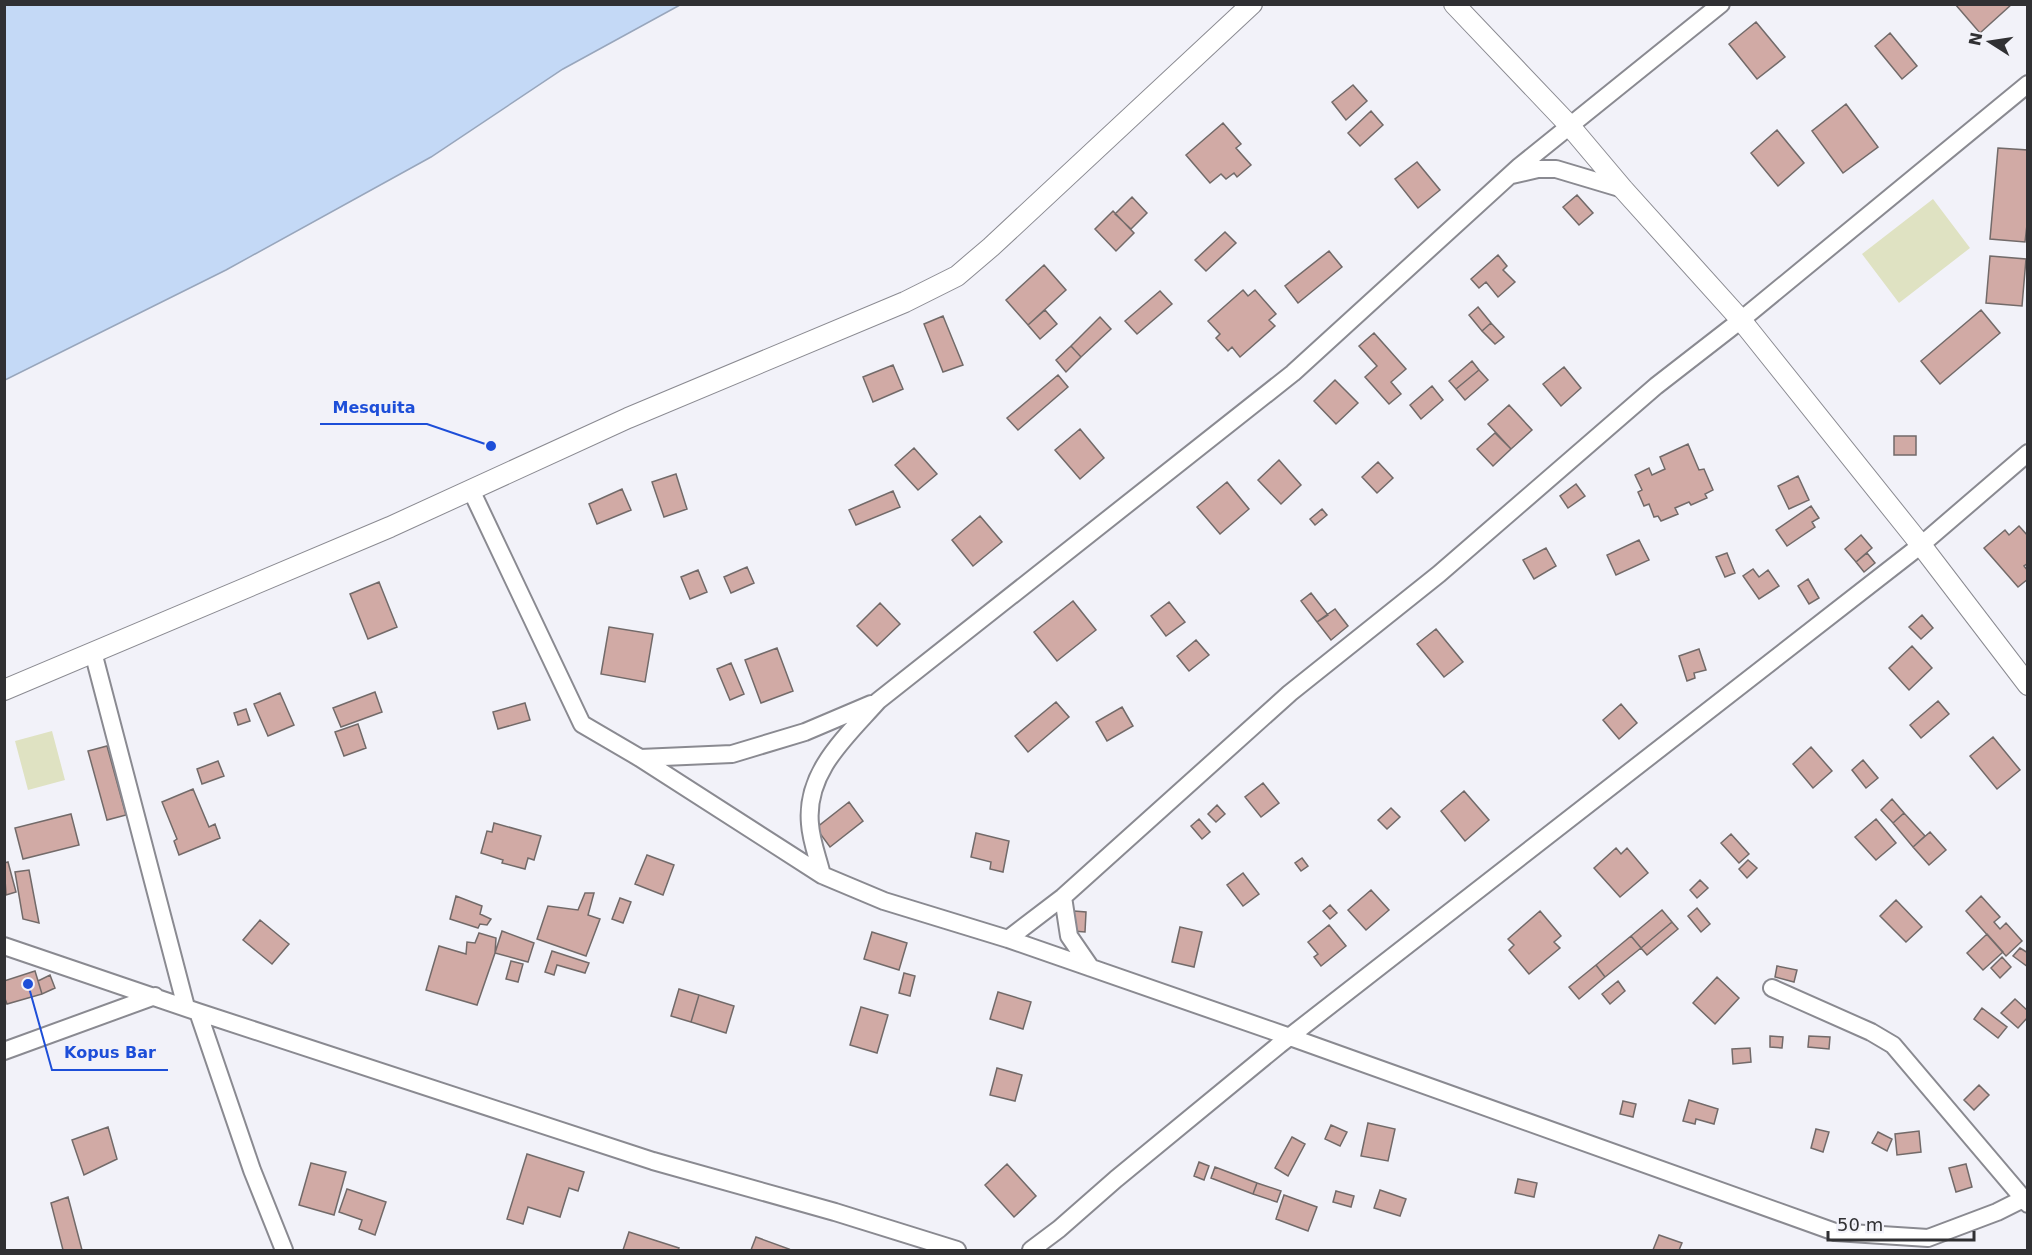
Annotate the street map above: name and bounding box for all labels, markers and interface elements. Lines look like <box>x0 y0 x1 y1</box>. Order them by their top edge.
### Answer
north arrow <box>1960 12 2020 72</box>
text: N <box>1965 30 1987 48</box>
callout: Mesquita <box>320 390 427 424</box>
text: Mesquita <box>332 398 416 417</box>
callout: Kopus Bar <box>52 1036 168 1070</box>
text: Kopus Bar <box>64 1043 156 1062</box>
scale bar <box>1828 1204 1974 1242</box>
text: 50 m <box>1837 1214 1883 1235</box>

